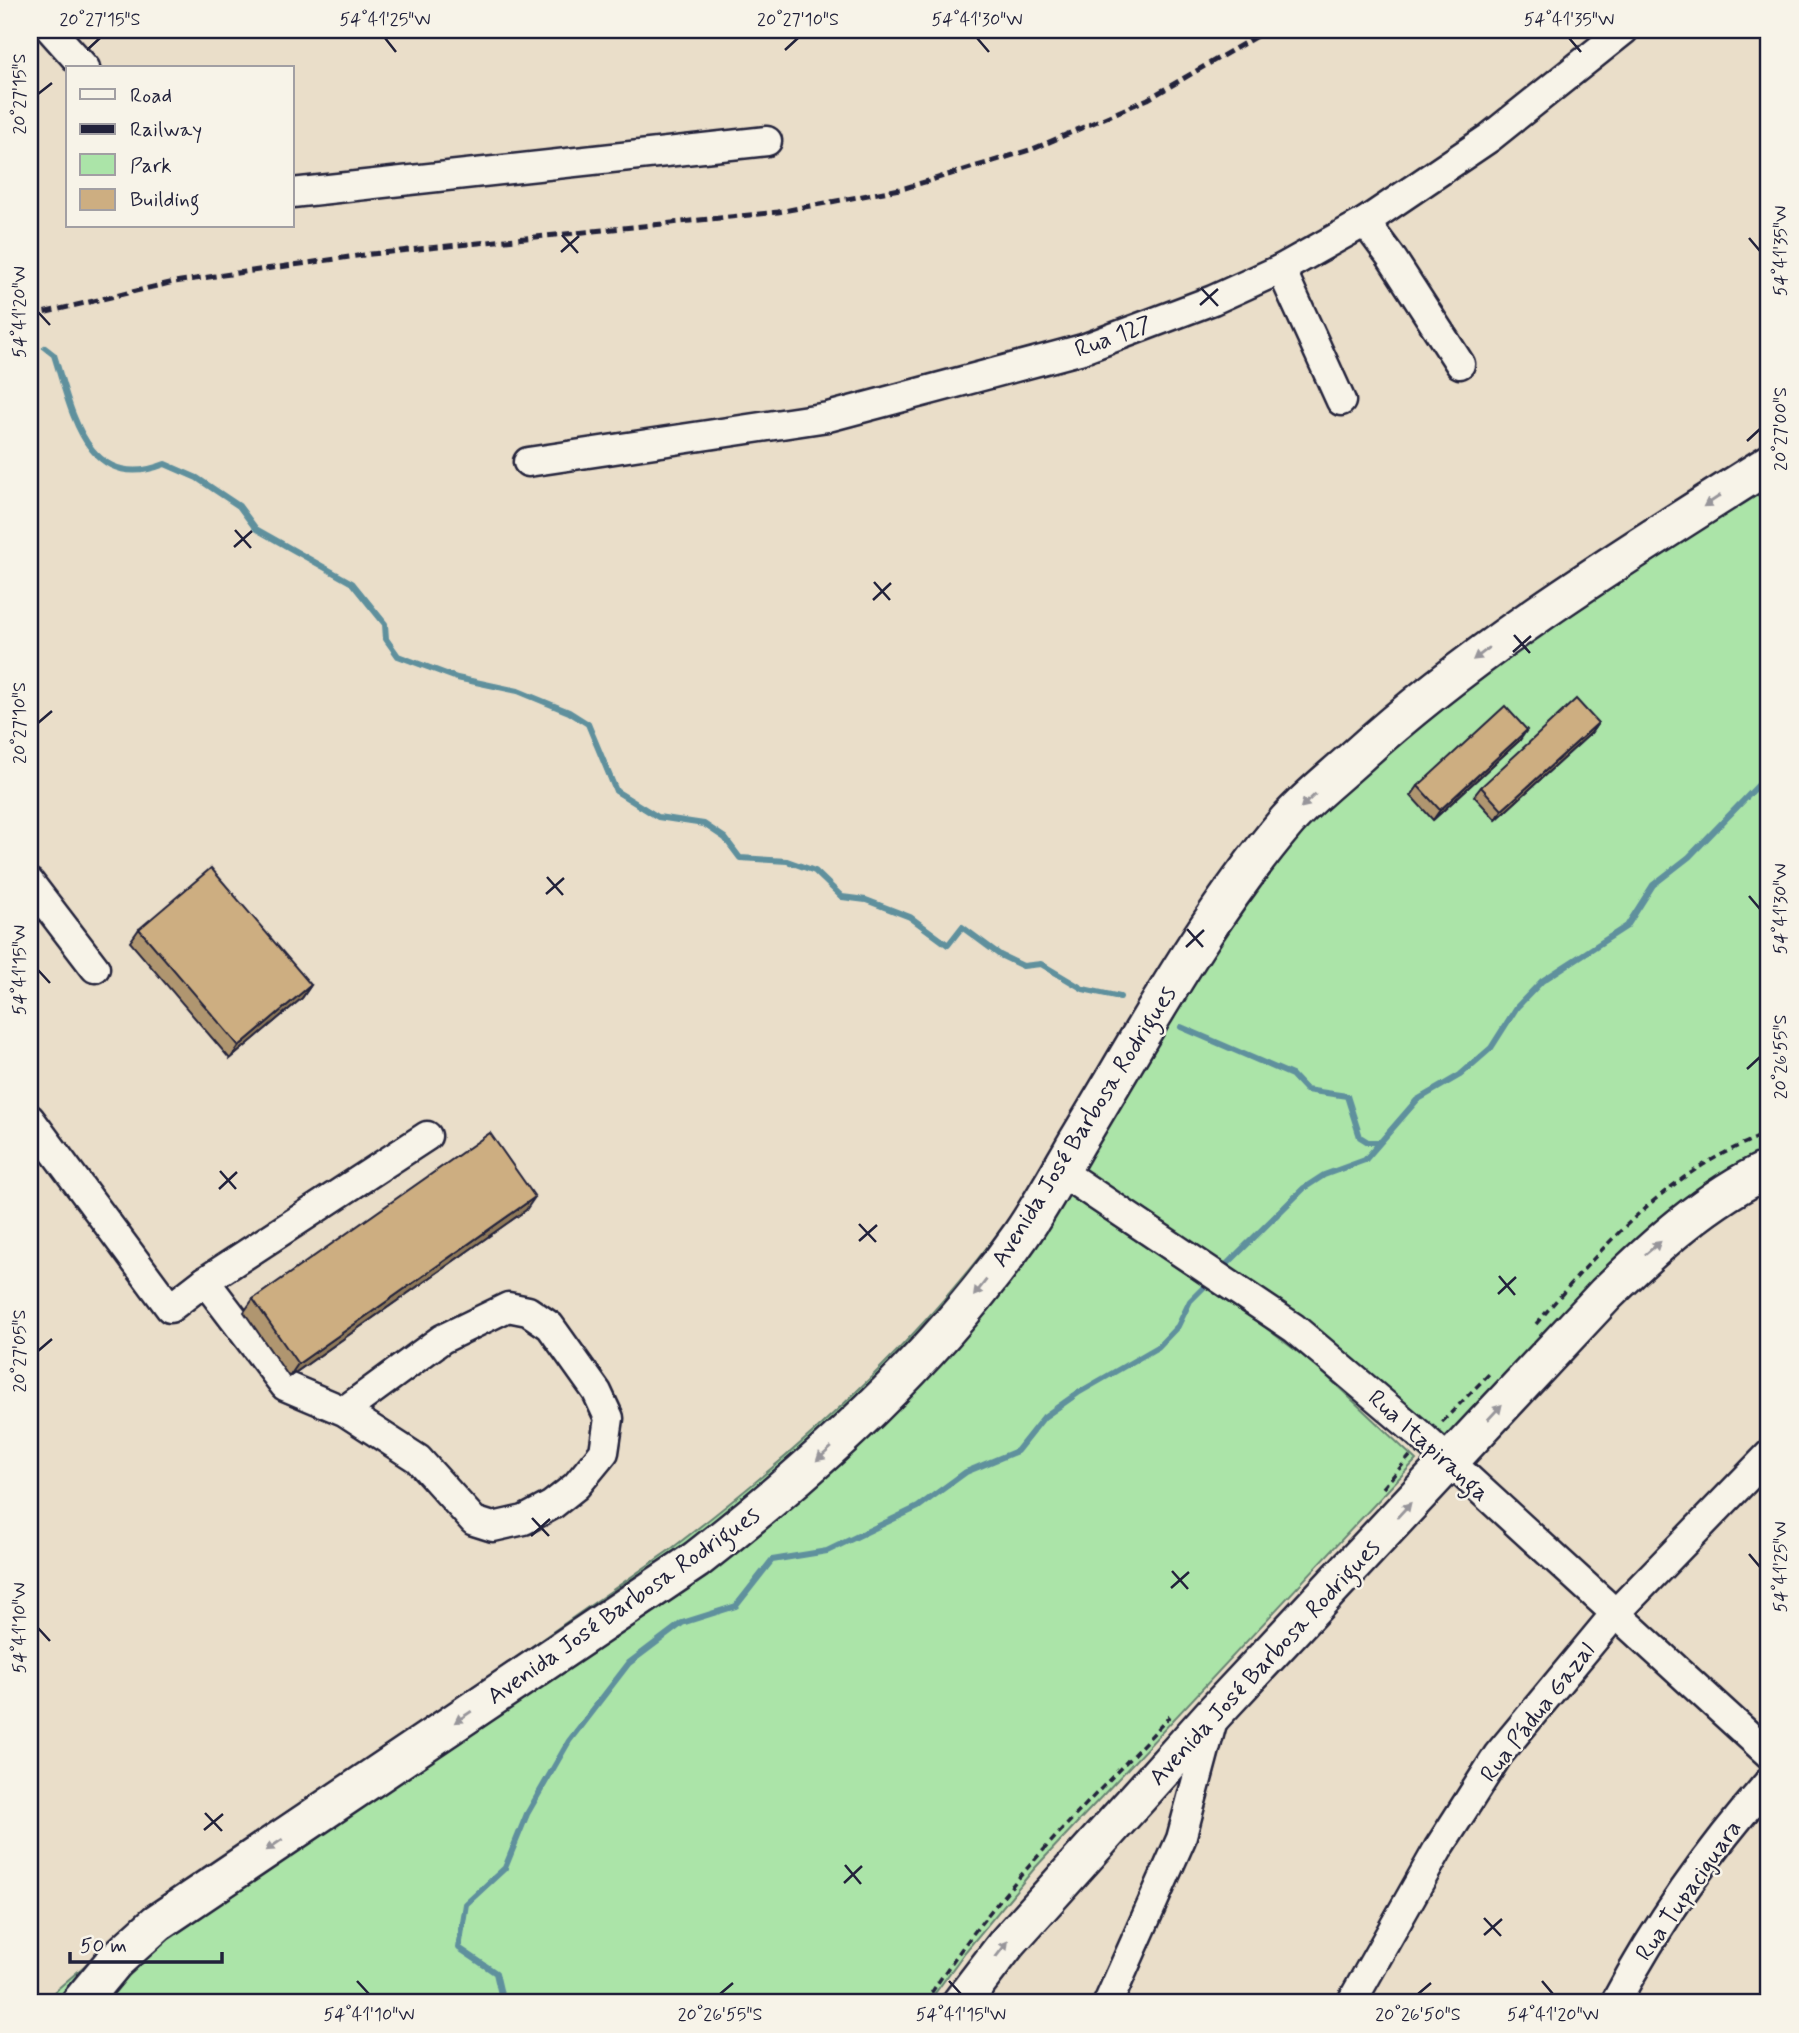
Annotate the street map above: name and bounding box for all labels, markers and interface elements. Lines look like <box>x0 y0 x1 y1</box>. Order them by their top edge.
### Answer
text: 20°27'15"S <box>59 8 141 32</box>
text: 54°41'25"W <box>339 8 431 32</box>
text: 20°27'10"S <box>757 8 839 32</box>
text: 54°41'30"W <box>931 8 1023 32</box>
text: 54°41'35"W <box>1524 8 1614 32</box>
text: 20°27'15"S <box>8 53 32 135</box>
legend <box>66 66 294 228</box>
text: Road <box>130 82 172 110</box>
text: Railway <box>130 116 202 144</box>
text: Park <box>130 152 172 180</box>
text: Building <box>130 186 200 216</box>
text: 54°41'35"W <box>1769 206 1793 296</box>
text: 54°41'20"W <box>8 266 32 358</box>
street label: Rua 127 <box>1071 309 1156 366</box>
text: 20°27'00"S <box>1769 387 1793 471</box>
one-way arrow <box>1702 494 1721 507</box>
one-way arrow <box>1473 646 1491 661</box>
text: 20°27'10"S <box>8 682 32 764</box>
one-way arrow <box>1299 793 1317 809</box>
text: 54°41'30"W <box>1769 863 1793 955</box>
text: 54°41'15"W <box>8 925 32 1015</box>
street label: Avenida José Barbosa Rodrigues <box>985 980 1186 1275</box>
text: 20°26'55"S <box>1769 1015 1793 1099</box>
one-way arrow <box>1644 1241 1662 1256</box>
one-way arrow <box>972 1279 987 1297</box>
text: 20°27'05"S <box>8 1309 32 1393</box>
street label: Rua Itapiranga <box>1359 1383 1495 1511</box>
one-way arrow <box>1487 1404 1503 1421</box>
one-way arrow <box>816 1446 833 1461</box>
street label: Avenida José Barbosa Rodrigues <box>481 1500 768 1715</box>
one-way arrow <box>1395 1502 1411 1519</box>
text: 54°41'25"W <box>1769 1521 1793 1613</box>
street label: Avenida José Barbosa Rodrigues <box>1143 1533 1390 1795</box>
text: 54°41'10"W <box>8 1582 32 1674</box>
street label: Rua Pádua Gazal <box>1474 1637 1602 1789</box>
one-way arrow <box>453 1710 472 1723</box>
street label: Rua Tupaciguara <box>1629 1814 1749 1968</box>
one-way arrow <box>264 1838 284 1851</box>
scale bar <box>70 1921 222 1965</box>
text: 50 m <box>80 1932 127 1960</box>
one-way arrow <box>995 1941 1010 1959</box>
text: 54°41'10"W <box>323 2003 415 2027</box>
text: 20°26'55"S <box>678 2003 762 2027</box>
text: 54°41'15"W <box>916 2003 1006 2027</box>
text: 20°26'50"S <box>1375 2003 1461 2027</box>
text: 54°41'20"W <box>1507 2003 1599 2027</box>

